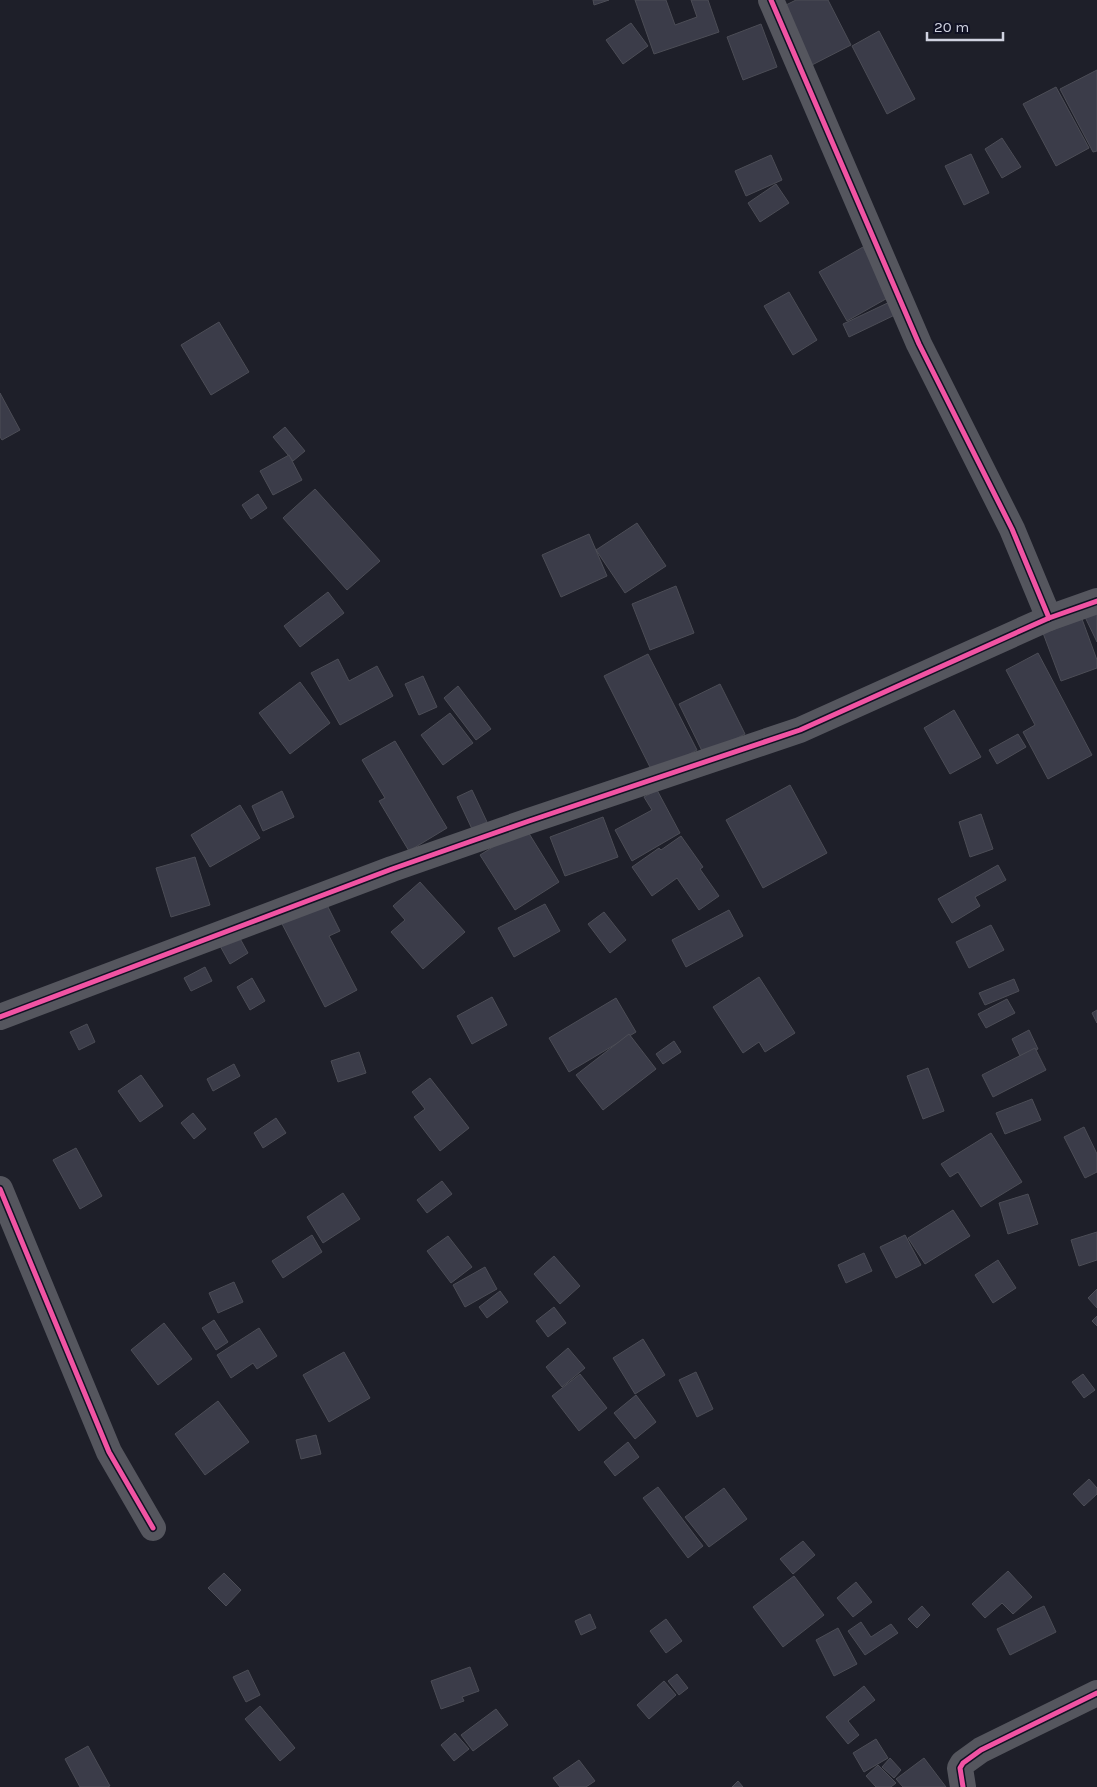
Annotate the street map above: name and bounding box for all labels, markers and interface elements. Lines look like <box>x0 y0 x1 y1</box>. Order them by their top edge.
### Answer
scale bar <box>927 10 1003 42</box>
text: 20 m <box>934 18 969 36</box>

